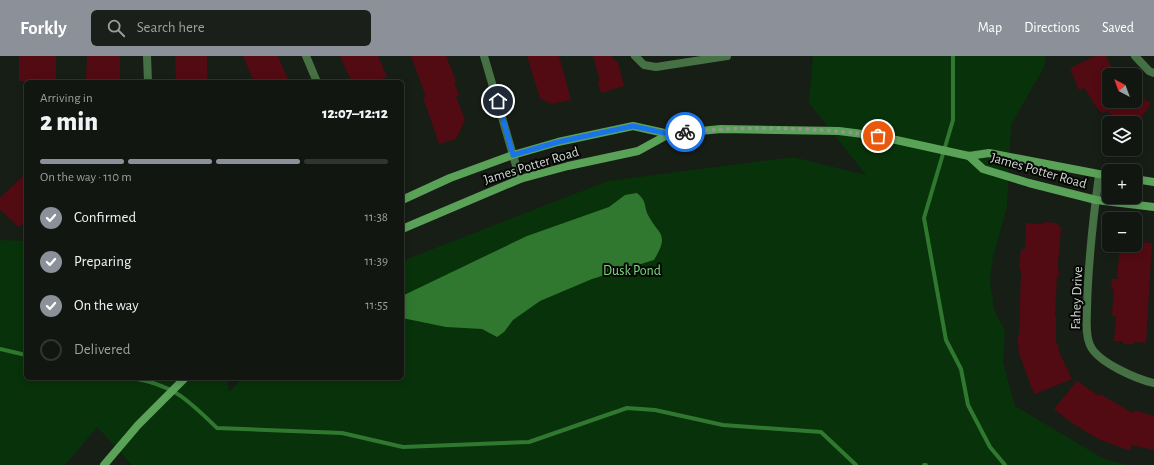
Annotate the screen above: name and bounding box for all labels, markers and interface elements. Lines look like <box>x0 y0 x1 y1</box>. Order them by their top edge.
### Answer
search box <box>91 10 371 46</box>
icon: search <box>105 17 127 39</box>
text: Forkly <box>20 19 67 38</box>
text: Search here <box>137 20 205 35</box>
text: Map <box>978 21 1002 35</box>
text: Directions <box>1024 21 1080 35</box>
text: Saved <box>1102 21 1134 35</box>
north arrow <box>1102 68 1142 108</box>
map controls <box>1102 68 1142 252</box>
pin <box>481 84 515 118</box>
icon: home <box>487 90 509 112</box>
text: Arriving in <box>40 92 93 105</box>
text: 12:07–12:12 <box>322 106 388 121</box>
text: 2 min <box>40 109 98 135</box>
courier <box>665 112 705 152</box>
button: layers <box>1102 116 1142 156</box>
pin <box>861 119 895 153</box>
icon: bike <box>674 121 696 143</box>
icon: bag <box>867 125 889 147</box>
street label: James Potter Road <box>482 145 581 187</box>
street label: James Potter Road <box>989 151 1088 191</box>
button: + <box>1102 164 1142 204</box>
text: On the way · 110 m <box>40 171 132 184</box>
icon: check <box>40 207 62 229</box>
text: Confirmed <box>74 210 136 225</box>
text: 11:38 <box>365 211 388 224</box>
button: − <box>1102 212 1142 252</box>
icon: check <box>40 251 62 273</box>
text: Preparing <box>74 254 131 269</box>
text: 11:39 <box>365 255 388 268</box>
park label: Dusk Pond <box>603 264 661 278</box>
street label: Fahey Drive <box>1069 266 1085 330</box>
icon: check <box>40 295 62 317</box>
text: On the way <box>74 298 139 313</box>
text: 11:55 <box>365 299 388 312</box>
text: Delivered <box>74 342 131 357</box>

